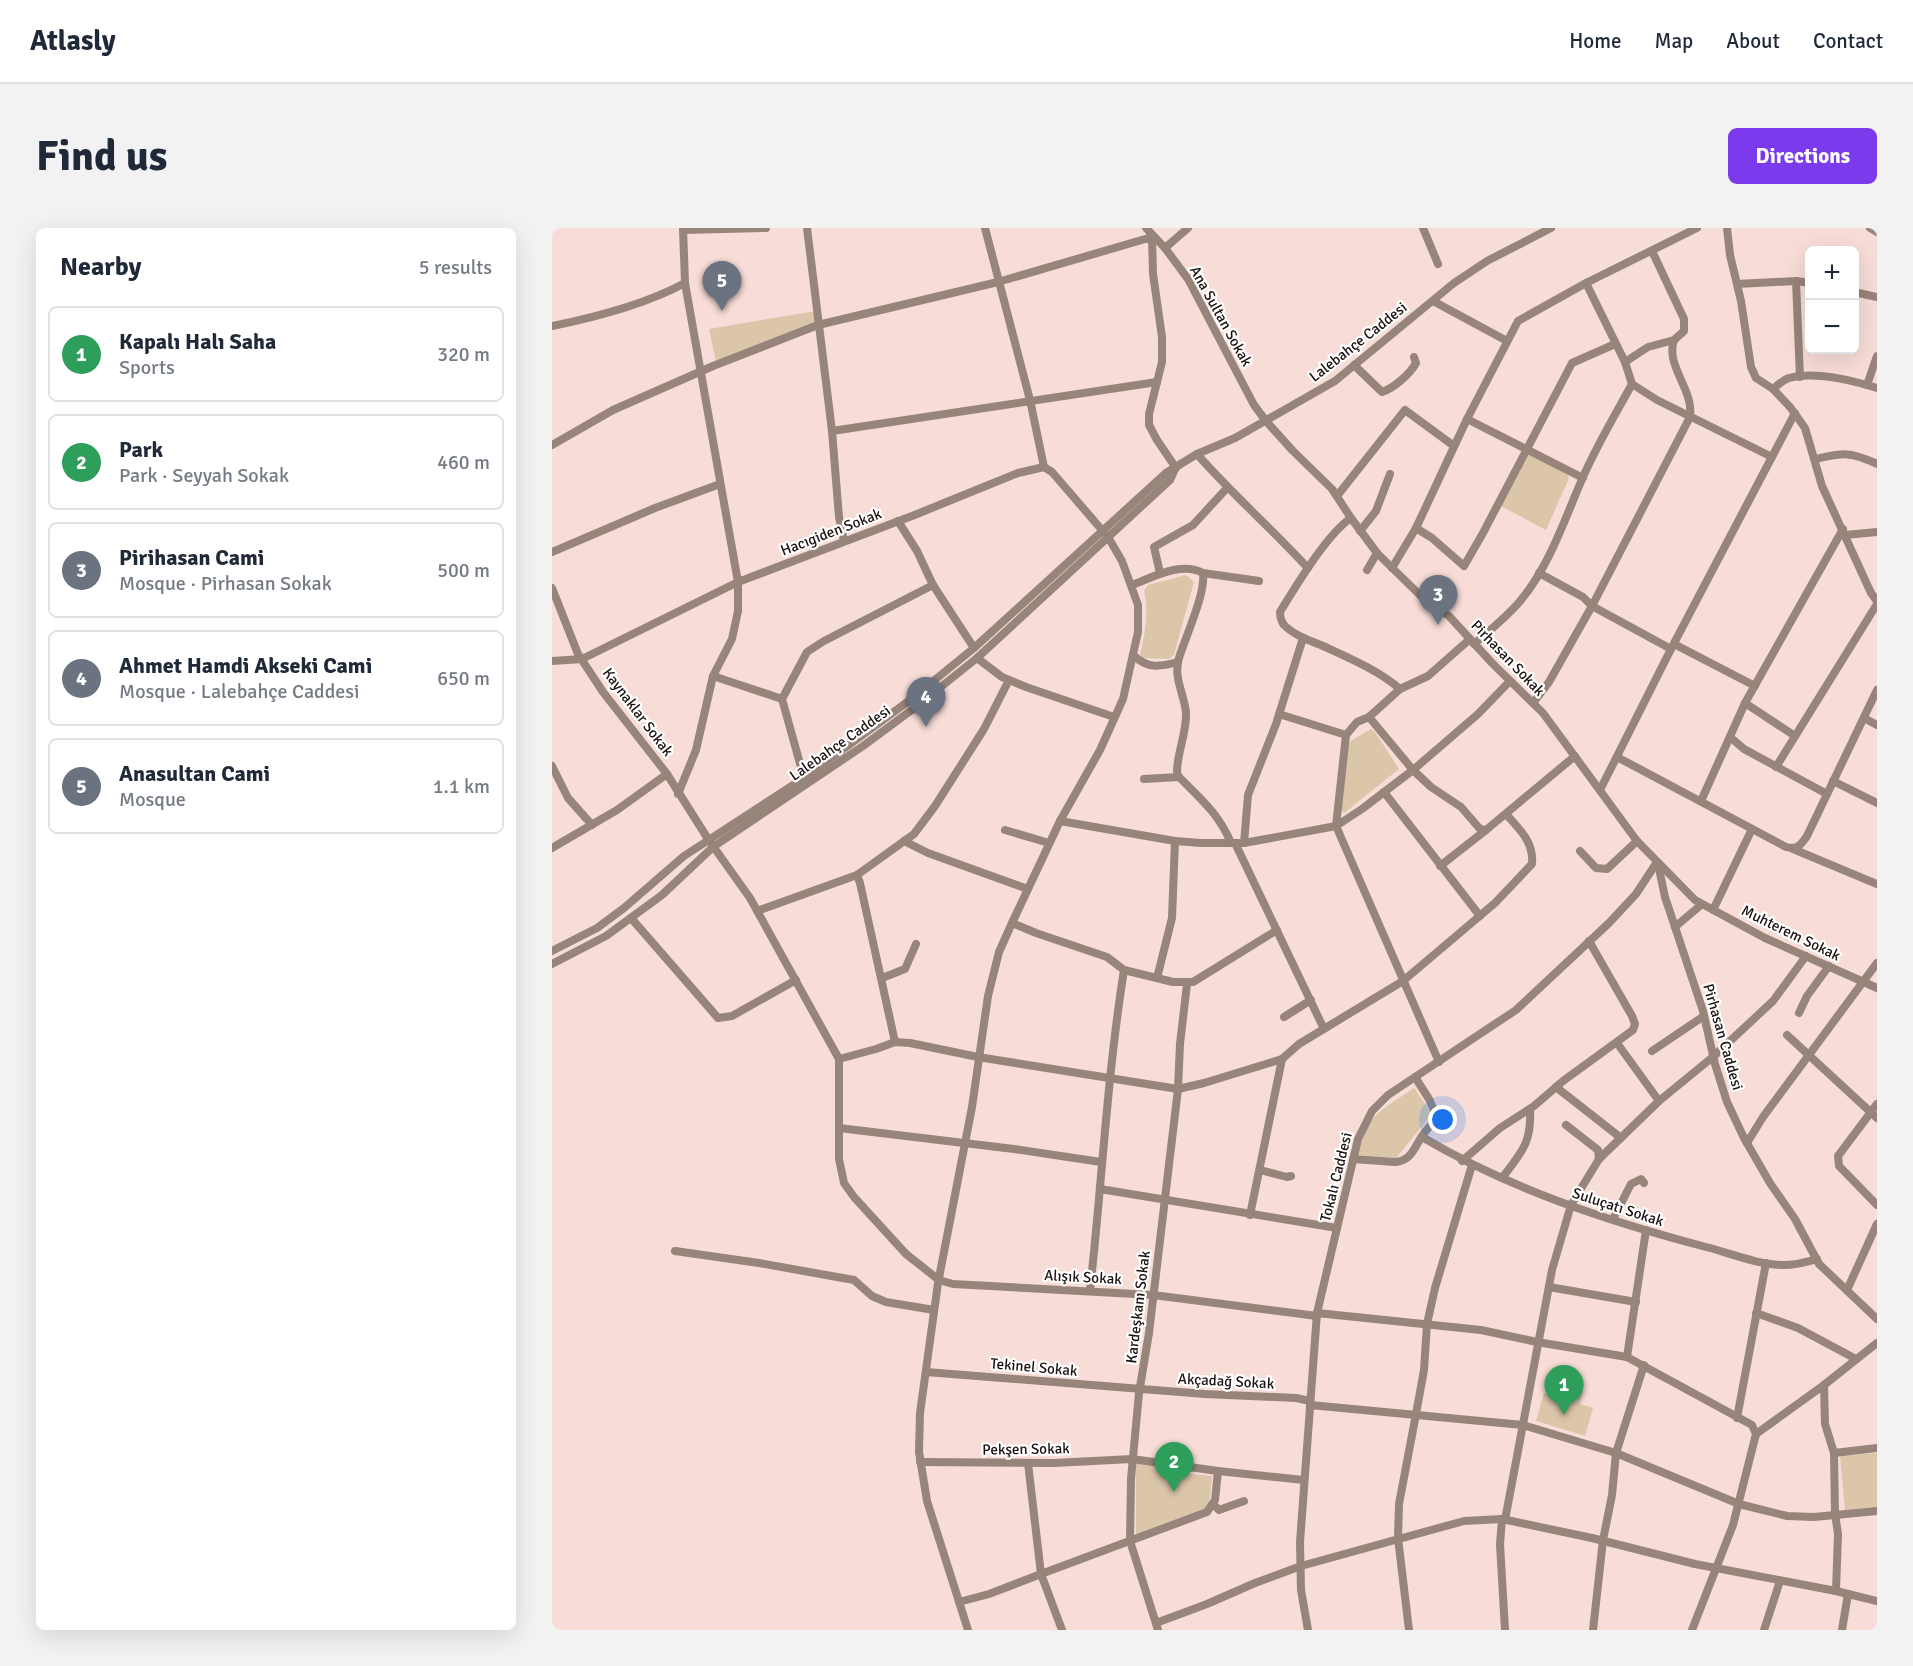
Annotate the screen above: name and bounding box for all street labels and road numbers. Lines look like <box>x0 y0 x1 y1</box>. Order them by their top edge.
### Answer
street label: Ana Sultan Sokak <box>1186 263 1256 370</box>
street label: Lalebahçe Caddesi <box>1306 298 1410 386</box>
street label: Hacıgiden Sokak <box>778 504 884 560</box>
street label: Pirhasan Sokak <box>1467 616 1549 700</box>
street label: Kaynaklar Sokak <box>599 664 677 760</box>
street label: Lalebahçe Caddesi <box>786 701 894 785</box>
street label: Muhterem Sokak <box>1739 901 1844 965</box>
street label: Pirhasan Caddesi <box>1699 982 1747 1092</box>
street label: Tokalı Caddesi <box>1316 1131 1356 1223</box>
street label: Suluçatı Sokak <box>1570 1184 1666 1230</box>
street label: Kardeşkanı Sokak <box>1122 1249 1154 1364</box>
street label: Alışık Sokak <box>1044 1266 1123 1288</box>
street label: Tekinel Sokak <box>990 1354 1079 1380</box>
street label: Akçadağ Sokak <box>1177 1369 1275 1393</box>
street label: Pekşen Sokak <box>982 1439 1070 1459</box>

